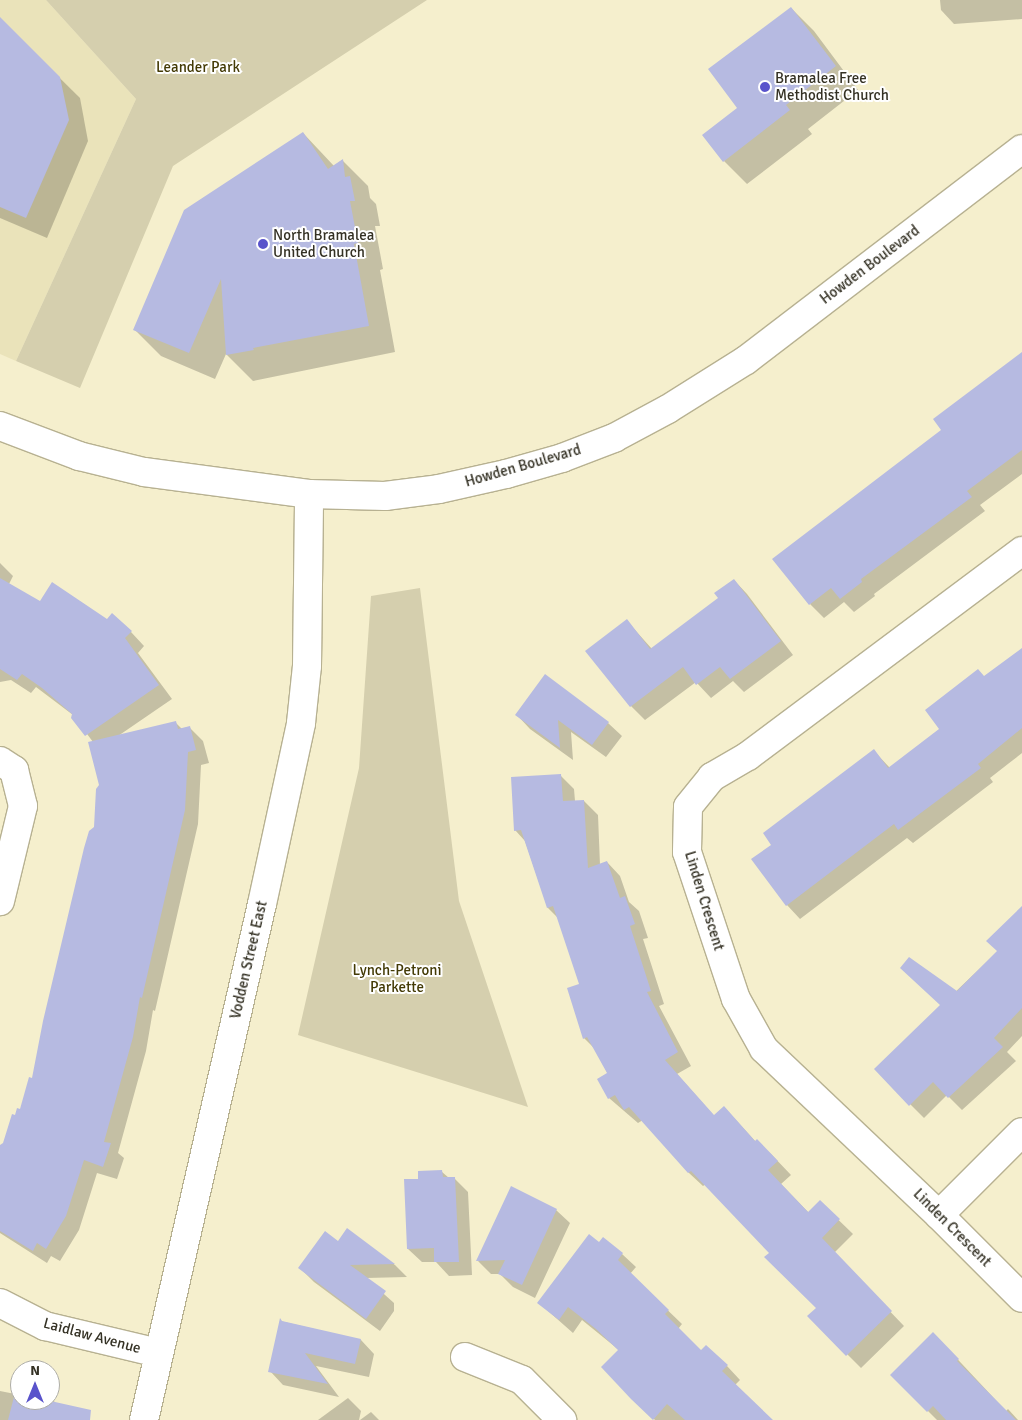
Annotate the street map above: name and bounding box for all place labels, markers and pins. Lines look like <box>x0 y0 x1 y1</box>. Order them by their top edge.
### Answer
place label: Bramalea Free Methodist Church <box>775 69 889 104</box>
marker: Bramalea Free Methodist Church <box>759 81 771 93</box>
place label: North Bramalea United Church <box>273 226 374 261</box>
marker: North Bramalea United Church <box>257 238 269 250</box>

